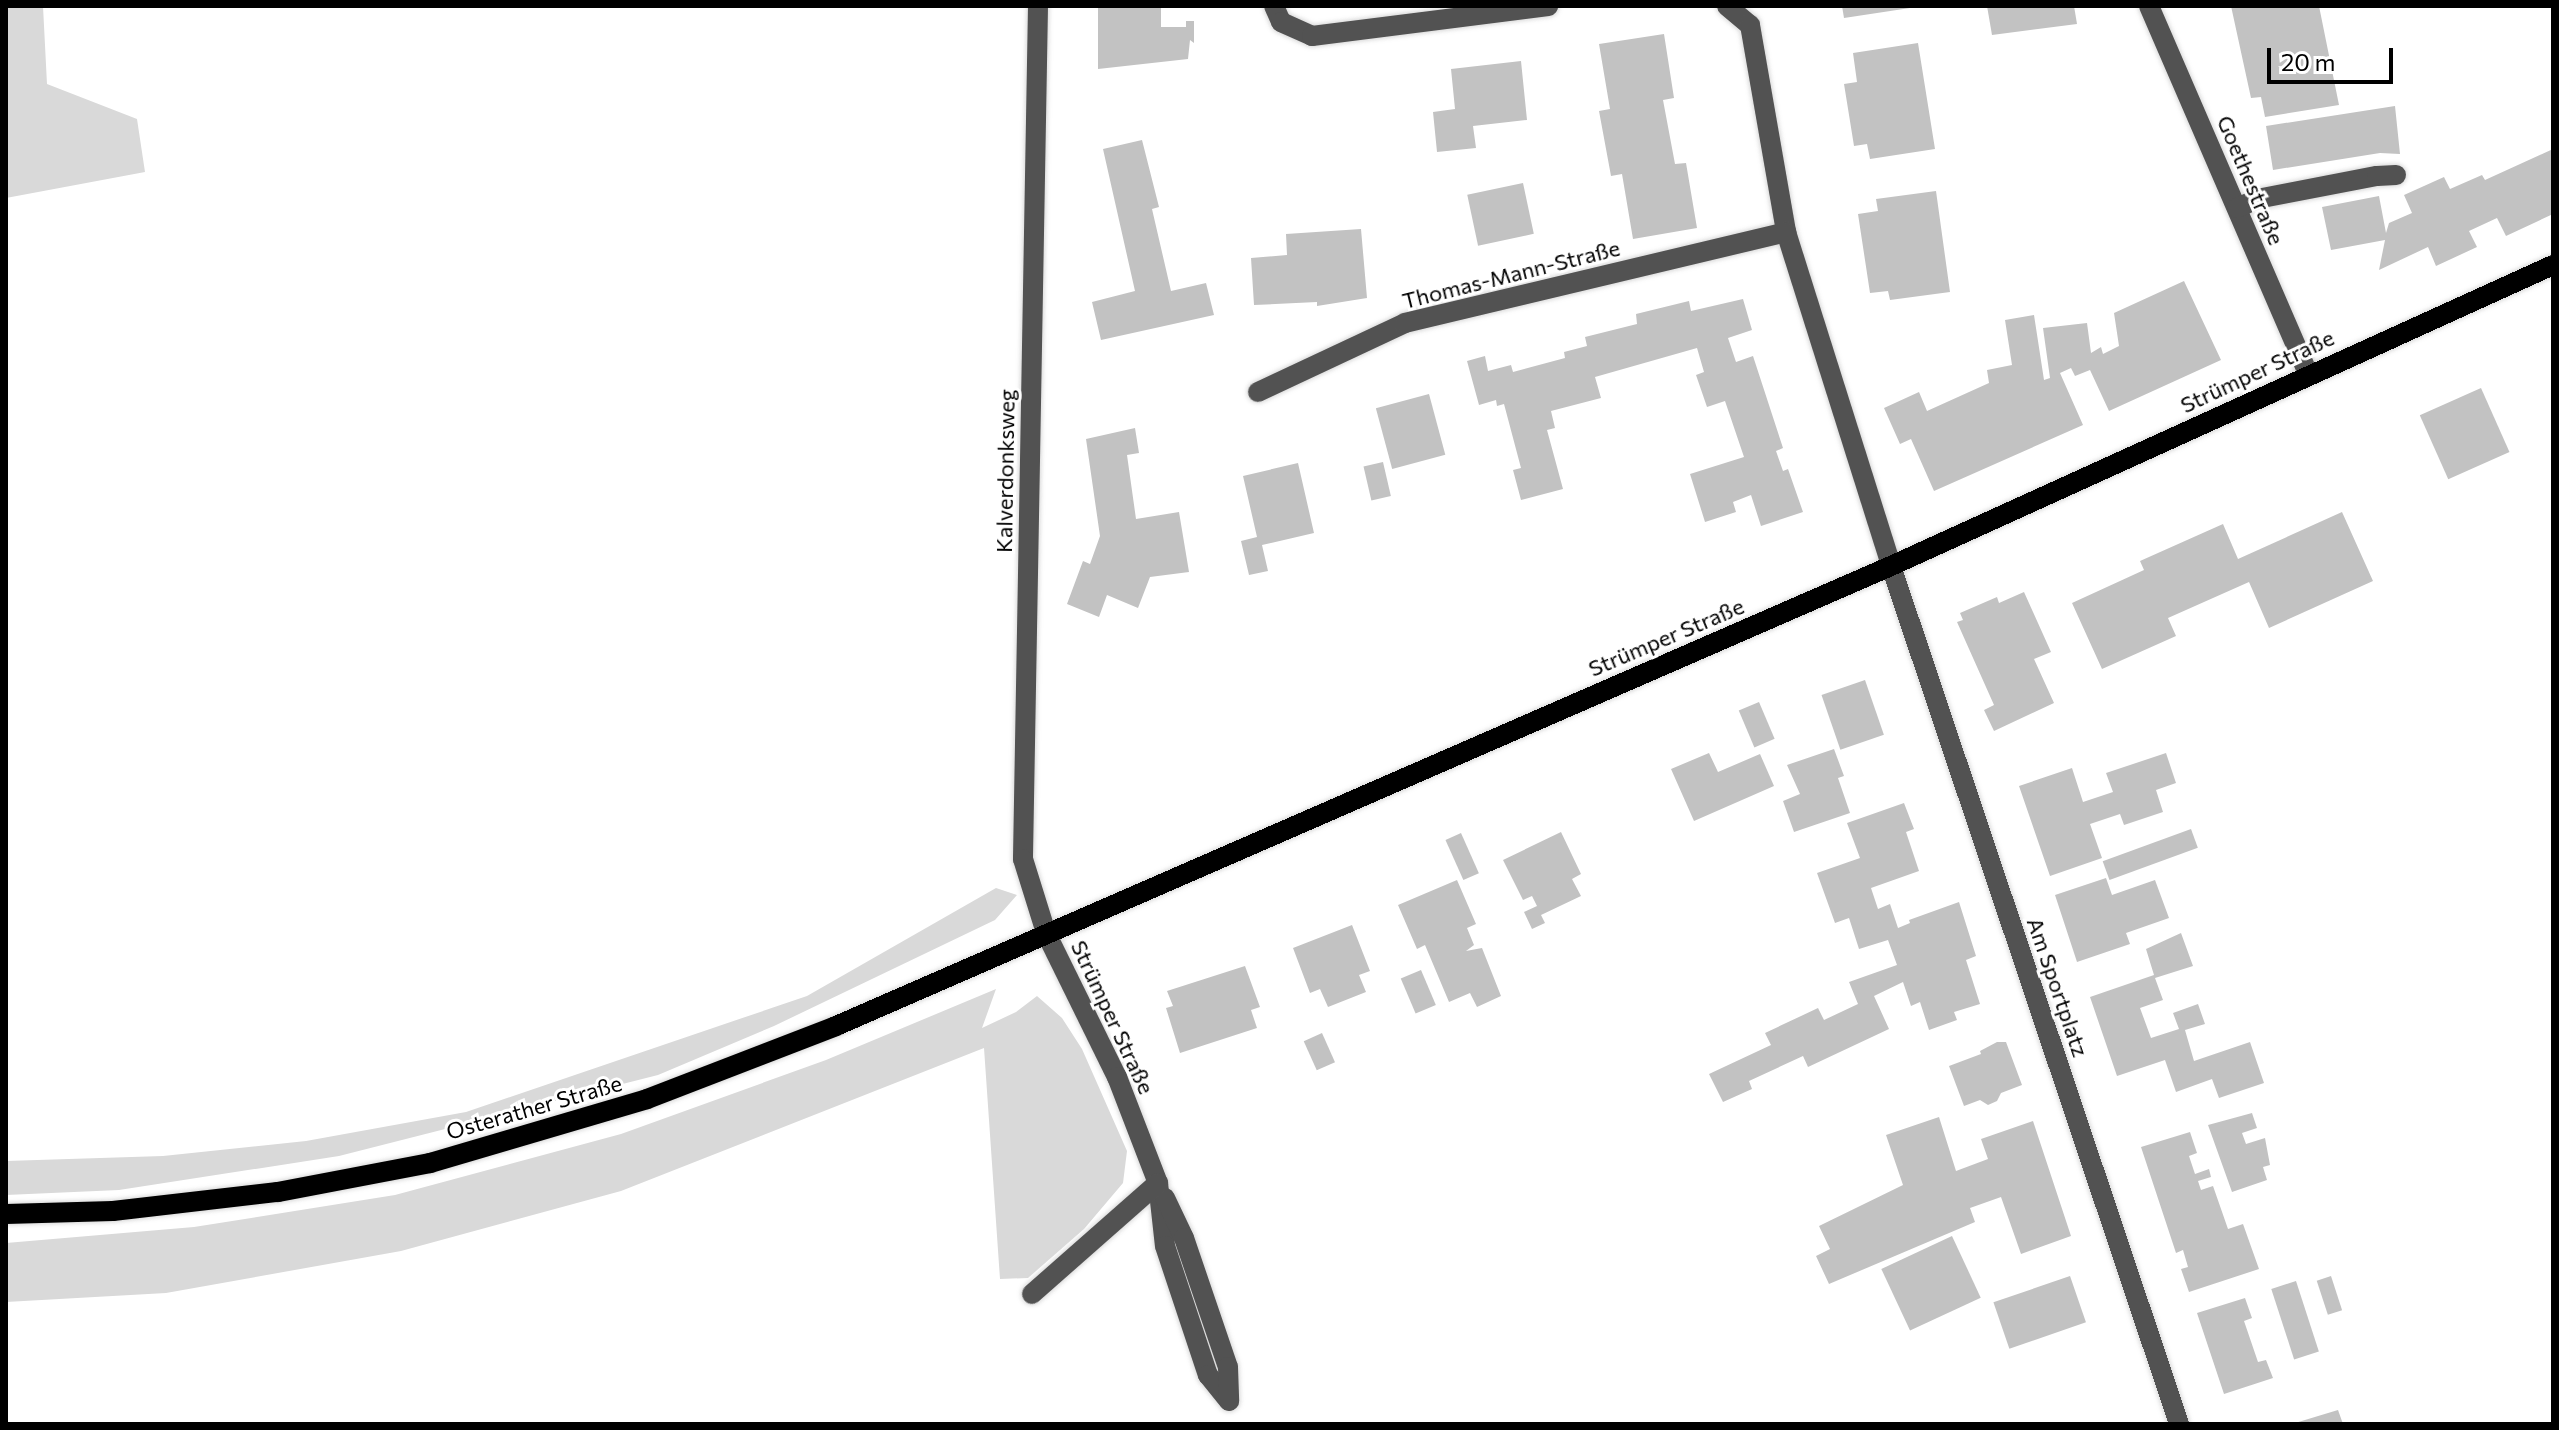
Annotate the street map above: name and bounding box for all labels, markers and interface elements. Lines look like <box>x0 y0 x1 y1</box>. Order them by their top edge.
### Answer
scale bar <box>2271 32 2397 82</box>
text: 20 m <box>2281 47 2335 76</box>
street label: Goethestraße <box>2212 111 2290 249</box>
street label: Thomas-Mann-Straße <box>1399 234 1623 314</box>
street label: Strümper Straße <box>2176 324 2338 418</box>
street label: Kalverdonksweg <box>990 389 1020 553</box>
street label: Strümper Straße <box>1584 592 1748 682</box>
street label: Am Sportplatz <box>2022 914 2094 1060</box>
street label: Strümper Straße <box>1066 936 1160 1098</box>
street label: Osterather Straße <box>443 1069 625 1145</box>

